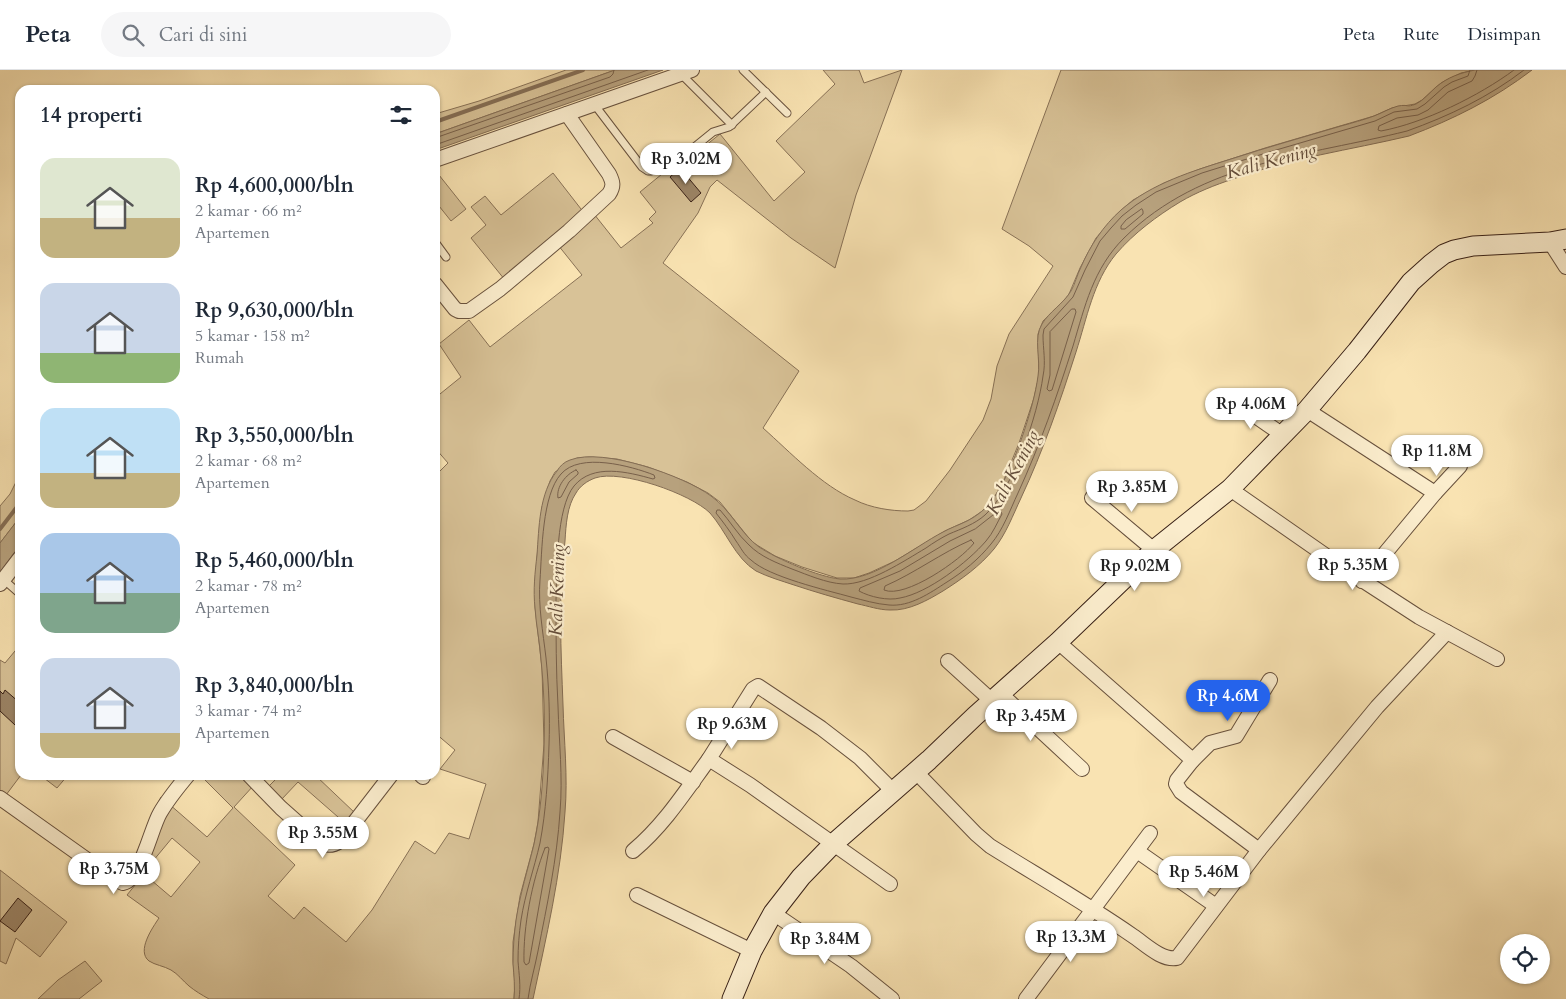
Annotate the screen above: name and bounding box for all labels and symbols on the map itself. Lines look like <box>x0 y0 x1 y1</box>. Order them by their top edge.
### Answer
water label: Kali Kening <box>1223 136 1320 185</box>
pin: Rp 3.02M <box>634 142 738 185</box>
pin: Rp 4.06M <box>1199 388 1303 430</box>
water label: Kali Kening <box>980 425 1046 519</box>
pin: Rp 11.8M <box>1385 434 1489 477</box>
pin: Rp 3.85M <box>1080 470 1184 513</box>
water label: Kali Kening <box>542 543 572 637</box>
pin: Rp 5.35M <box>1301 548 1405 591</box>
pin: Rp 9.02M <box>1083 550 1187 592</box>
pin: Rp 4.6M <box>1182 680 1274 722</box>
pin: Rp 3.45M <box>979 700 1083 742</box>
pin: Rp 9.63M <box>680 708 784 750</box>
pin: Rp 3.55M <box>271 816 375 859</box>
pin: Rp 3.75M <box>62 852 166 895</box>
pin: Rp 5.46M <box>1152 856 1256 898</box>
pin: Rp 13.3M <box>1019 920 1123 963</box>
pin: Rp 3.84M <box>773 922 877 965</box>

